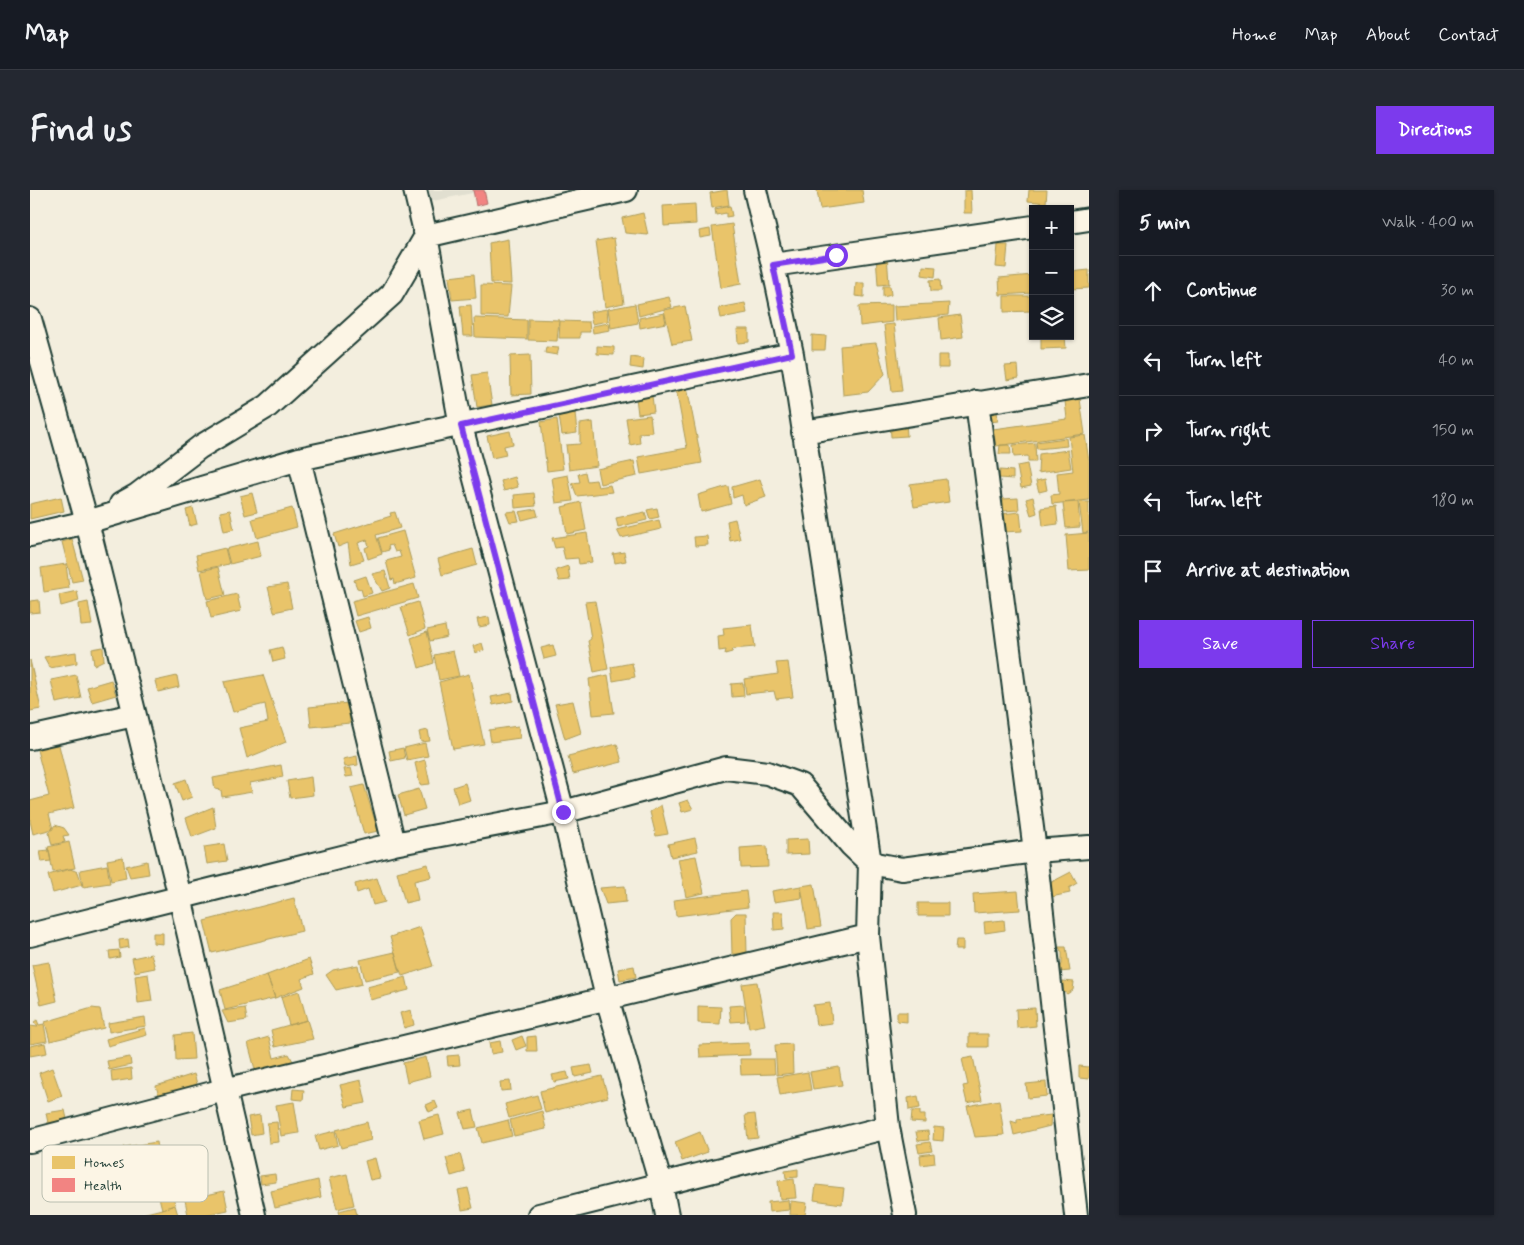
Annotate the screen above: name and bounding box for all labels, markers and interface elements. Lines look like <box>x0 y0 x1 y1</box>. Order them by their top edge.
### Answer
text: Map <box>25 19 69 50</box>
text: Home <box>1232 23 1277 47</box>
text: Map <box>1305 23 1338 47</box>
text: About <box>1366 23 1410 47</box>
text: Contact <box>1438 23 1499 47</box>
button: Directions <box>1376 106 1494 154</box>
text: Find us <box>30 107 132 153</box>
map controls <box>1029 205 1074 340</box>
button: + <box>1029 205 1074 250</box>
text: 5 min <box>1139 209 1191 237</box>
text: Walk · 400 m <box>1382 212 1474 233</box>
route start <box>825 244 848 267</box>
button: − <box>1029 250 1074 295</box>
icon: ahead <box>1139 277 1167 305</box>
text: Continue <box>1186 278 1257 303</box>
text: 30 m <box>1441 280 1474 301</box>
button: layers <box>1029 295 1074 340</box>
icon: left <box>1139 347 1167 375</box>
text: Turn left <box>1186 348 1262 373</box>
text: 40 m <box>1438 350 1474 371</box>
icon: right <box>1139 417 1167 445</box>
text: Turn right <box>1186 418 1270 443</box>
text: 150 m <box>1432 420 1474 441</box>
icon: left <box>1139 487 1167 515</box>
text: Turn left <box>1186 488 1262 513</box>
text: 180 m <box>1431 490 1474 511</box>
icon: arrive <box>1139 557 1167 585</box>
text: Arrive at destination <box>1186 558 1350 583</box>
button: Save <box>1139 620 1302 668</box>
button: Share <box>1312 620 1474 668</box>
route end <box>552 801 575 824</box>
legend <box>42 1145 208 1202</box>
text: Homes <box>84 1154 125 1172</box>
text: Health <box>84 1177 122 1195</box>

